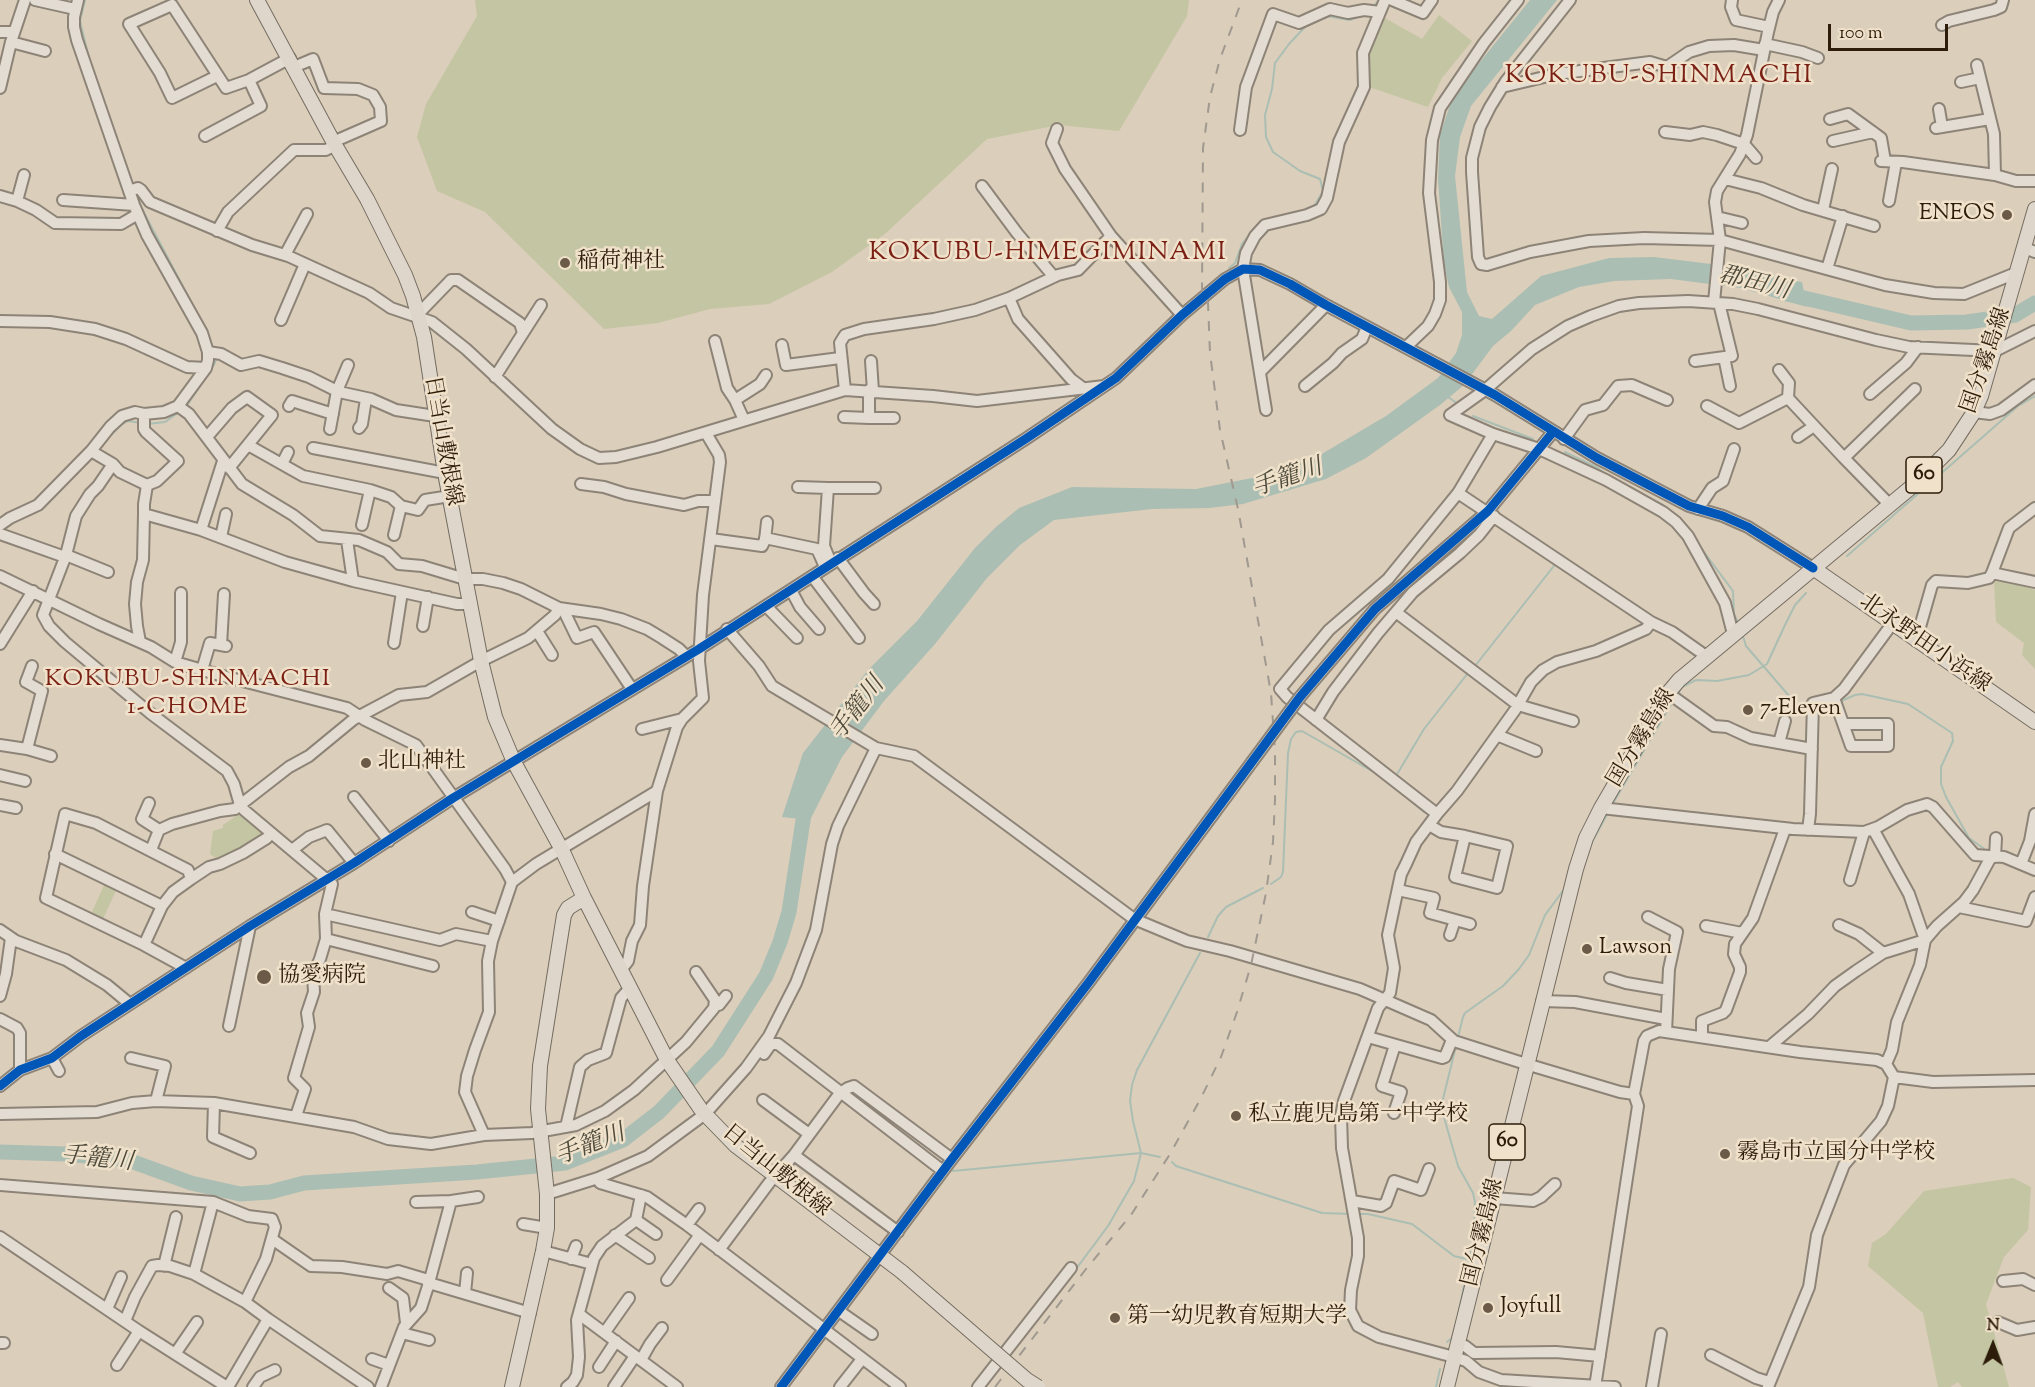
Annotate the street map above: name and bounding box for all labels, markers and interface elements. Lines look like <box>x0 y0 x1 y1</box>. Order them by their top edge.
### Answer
scale bar <box>1831 12 1951 50</box>
text: 100 m <box>1839 21 1883 47</box>
district label: KOKUBU-SHINMACHI <box>1505 62 1813 94</box>
place label: ENEOS <box>1919 202 1995 228</box>
marker: ENEOS <box>2000 208 2014 222</box>
district label: KOKUBU-HIMEGIMINAMI <box>869 239 1227 271</box>
place label: 稲荷神社 <box>577 250 665 276</box>
marker: 稲荷神社 <box>558 256 572 270</box>
water label: 郡田川 <box>1716 262 1792 308</box>
street label: 国分霧島線 <box>1958 305 2018 417</box>
street label: 日当山敷根線 <box>417 374 465 508</box>
water label: 手籠川 <box>1249 455 1327 505</box>
road number: 60 <box>1906 457 1942 493</box>
street label: 北永野田小浜線 <box>1853 590 1995 700</box>
district label: KOKUBU-SHINMACHI 1-CHOME <box>45 667 331 723</box>
water label: 手籠川 <box>825 673 893 747</box>
street label: 国分霧島線 <box>1603 685 1683 793</box>
place label: 7-Eleven <box>1760 697 1841 723</box>
marker: 7-Eleven <box>1741 703 1755 717</box>
place label: 北山神社 <box>378 750 466 776</box>
marker: 北山神社 <box>359 756 373 770</box>
place label: Lawson <box>1599 936 1672 962</box>
marker: Lawson <box>1580 942 1594 956</box>
place label: 協愛病院 <box>278 964 366 990</box>
marker: 協愛病院 <box>255 968 273 986</box>
place label: 私立鹿児島第一中学校 <box>1248 1103 1468 1129</box>
marker: 私立鹿児島第一中学校 <box>1229 1109 1243 1123</box>
street label: 日当山敷根線 <box>715 1120 835 1224</box>
water label: 手籠川 <box>552 1121 630 1173</box>
road number: 60 <box>1489 1124 1525 1160</box>
place label: 霧島市立国分中学校 <box>1737 1141 1935 1167</box>
water label: 手籠川 <box>60 1143 134 1179</box>
marker: 霧島市立国分中学校 <box>1718 1147 1732 1161</box>
street label: 国分霧島線 <box>1459 1176 1511 1290</box>
place label: Joyfull <box>1500 1295 1561 1321</box>
marker: Joyfull <box>1481 1301 1495 1315</box>
place label: 第一幼児教育短期大学 <box>1127 1305 1347 1331</box>
marker: 第一幼児教育短期大学 <box>1108 1311 1122 1325</box>
north arrow <box>1963 1315 2023 1375</box>
text: N <box>1987 1315 2000 1338</box>

